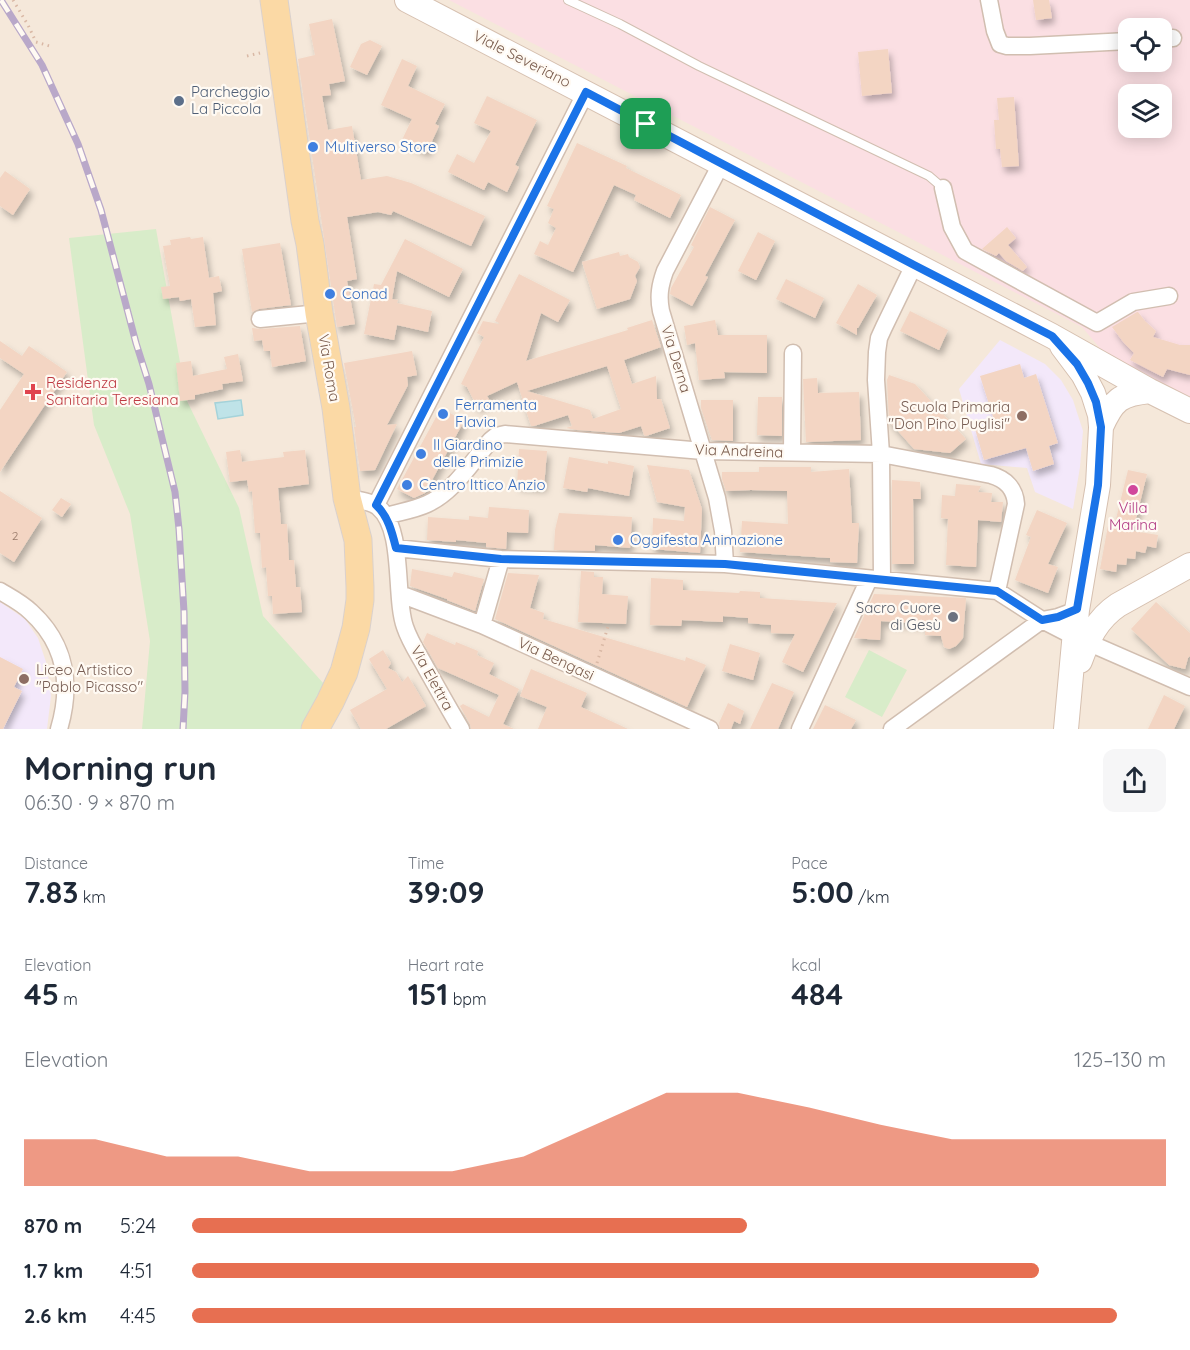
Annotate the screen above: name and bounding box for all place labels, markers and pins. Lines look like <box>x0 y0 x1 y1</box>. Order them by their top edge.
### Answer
place label: Parcheggio La Piccola <box>191 82 270 118</box>
marker: Parcheggio La Piccola <box>172 94 186 108</box>
pin <box>620 98 671 149</box>
place label: Multiverso Store <box>325 137 436 156</box>
marker: Multiverso Store <box>306 140 320 154</box>
place label: Conad <box>342 284 388 303</box>
marker: Conad <box>323 287 337 301</box>
place label: Residenza Sanitaria Teresiana <box>46 373 179 409</box>
marker: Residenza Sanitaria Teresiana <box>24 383 42 401</box>
place label: Ferramenta Flavia <box>455 395 537 431</box>
place label: Scuola Primaria "Don Pino Puglisi" <box>888 397 1010 433</box>
marker: Ferramenta Flavia <box>436 407 450 421</box>
marker: Scuola Primaria "Don Pino Puglisi" <box>1015 409 1029 423</box>
place label: Il Giardino delle Primizie <box>433 435 524 471</box>
marker: Il Giardino delle Primizie <box>414 447 428 461</box>
place label: Centro Ittico Anzio <box>419 475 546 494</box>
marker: Centro Ittico Anzio <box>400 478 414 492</box>
marker: Villa Marina <box>1126 483 1140 497</box>
place label: Villa Marina <box>1109 498 1157 534</box>
place label: Oggifesta Animazione <box>630 530 783 549</box>
marker: Oggifesta Animazione <box>611 533 625 547</box>
place label: Sacro Cuore di Gesù <box>856 598 941 634</box>
marker: Sacro Cuore di Gesù <box>946 610 960 624</box>
place label: Liceo Artistico "Pablo Picasso" <box>36 660 143 696</box>
marker: Liceo Artistico "Pablo Picasso" <box>17 672 31 686</box>

